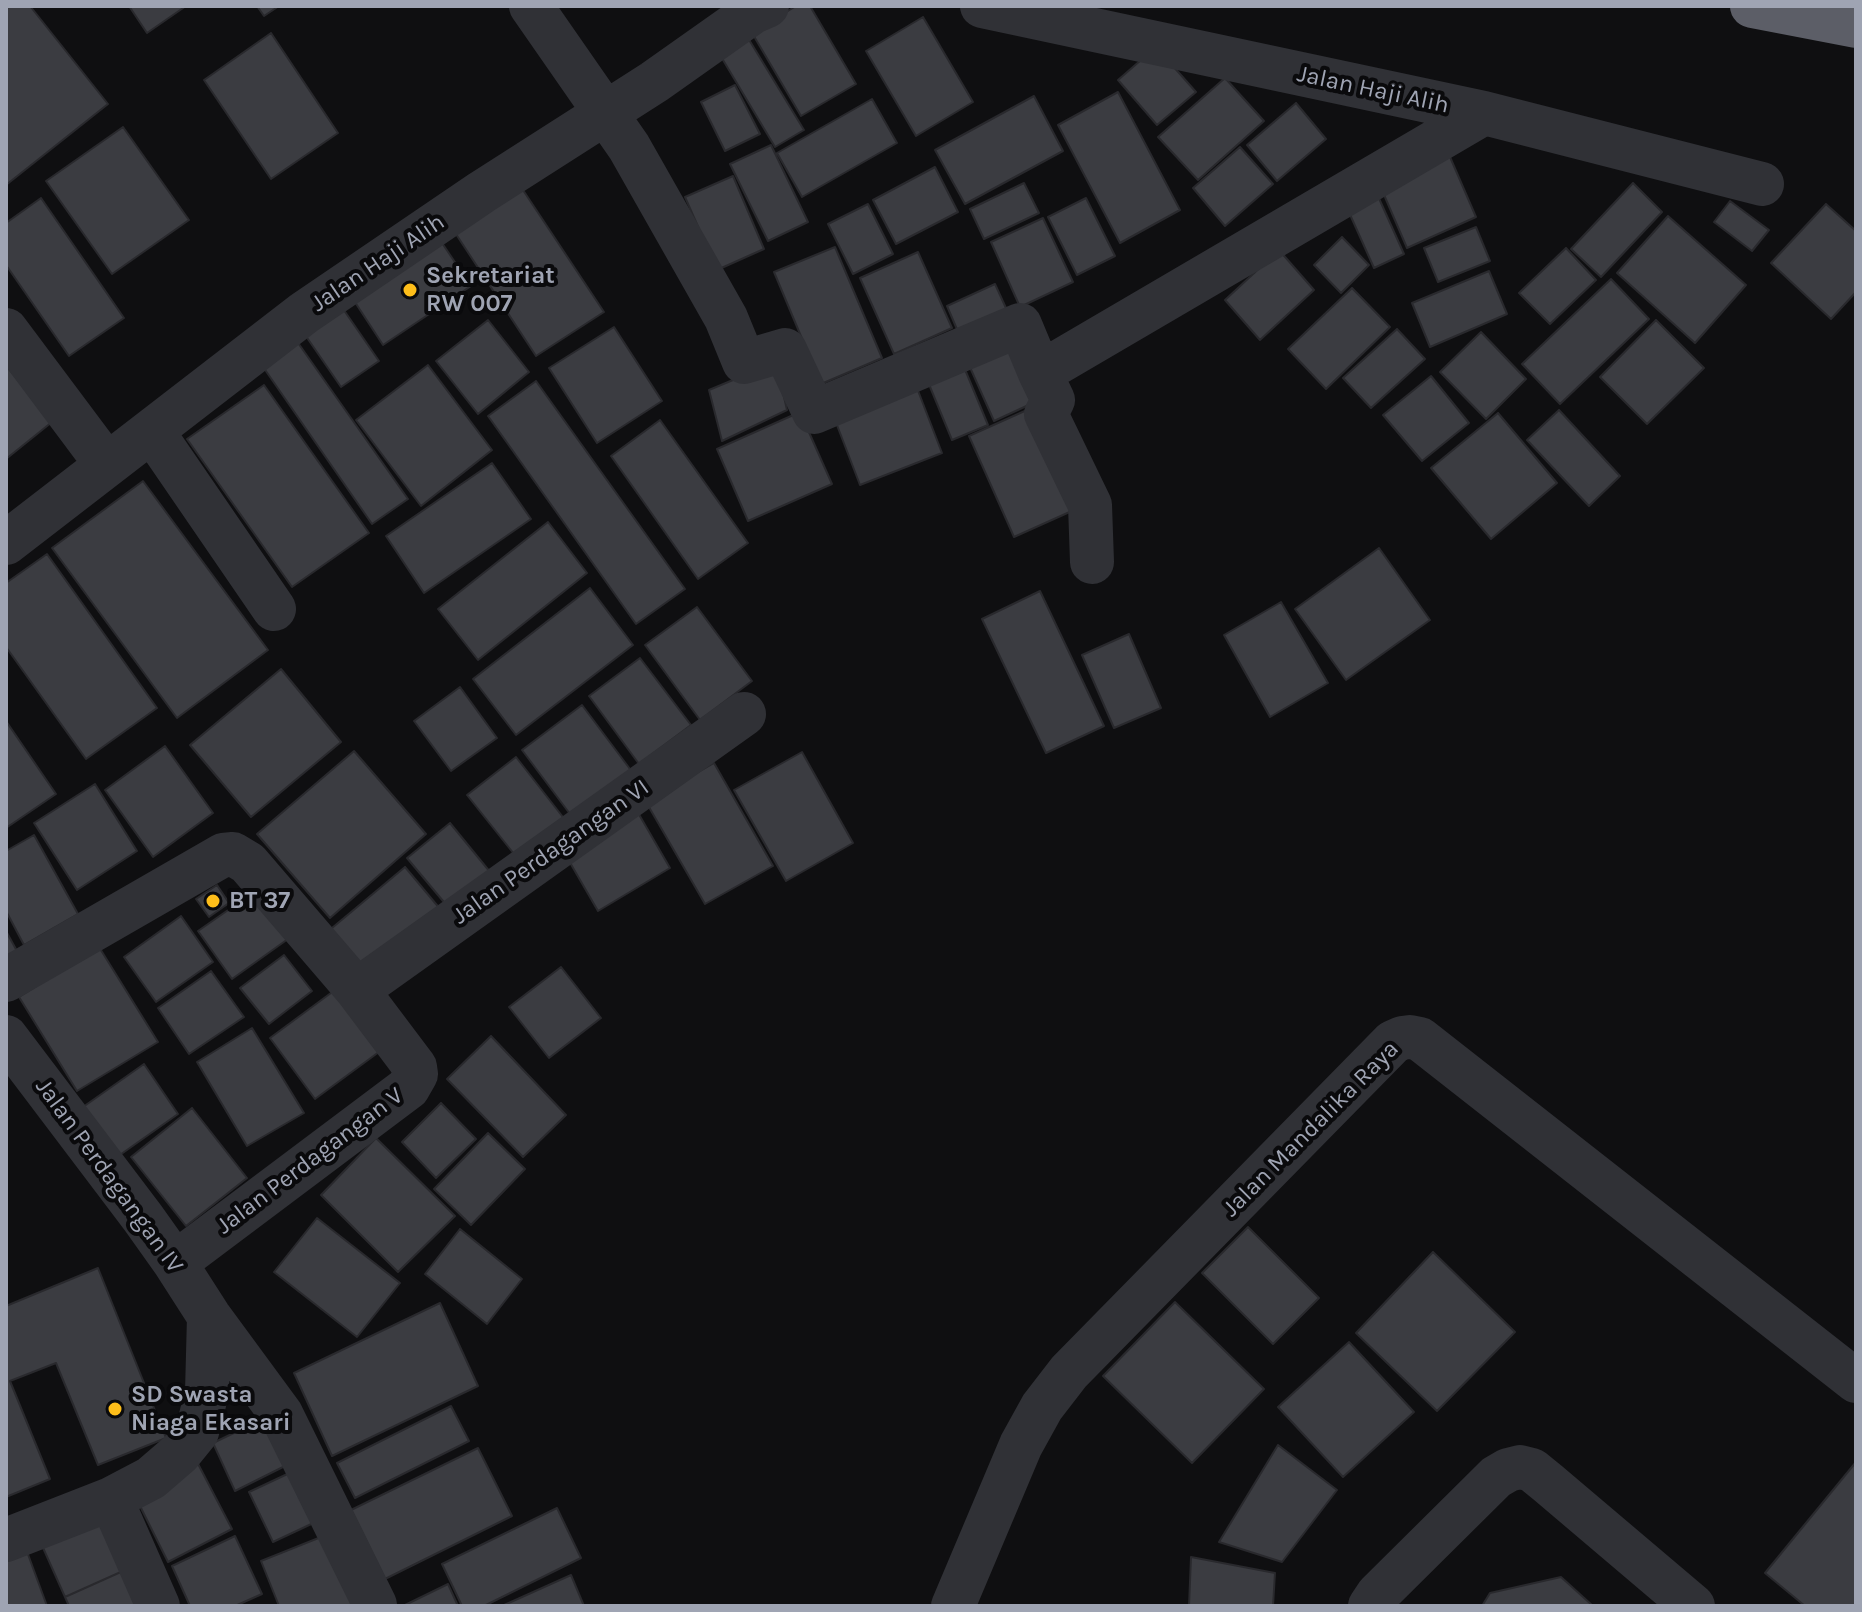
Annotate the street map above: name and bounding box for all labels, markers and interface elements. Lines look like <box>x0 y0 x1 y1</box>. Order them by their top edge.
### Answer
street label: Jalan Haji Alih <box>1294 60 1452 120</box>
street label: Jalan Haji Alih <box>306 208 450 318</box>
place label: Sekretariat RW 007 <box>426 262 555 318</box>
marker: Sekretariat RW 007 <box>401 281 419 299</box>
street label: Jalan Perdagangan VI <box>447 773 655 931</box>
place label: BT 37 <box>229 887 290 915</box>
marker: BT 37 <box>204 892 222 910</box>
street label: Jalan Mandalika Raya <box>1217 1035 1405 1223</box>
street label: Jalan Perdagangan IV <box>29 1073 189 1279</box>
street label: Jalan Perdagangan V <box>211 1081 409 1241</box>
place label: SD Swasta Niaga Ekasari <box>131 1381 291 1437</box>
marker: SD Swasta Niaga Ekasari <box>106 1400 124 1418</box>

